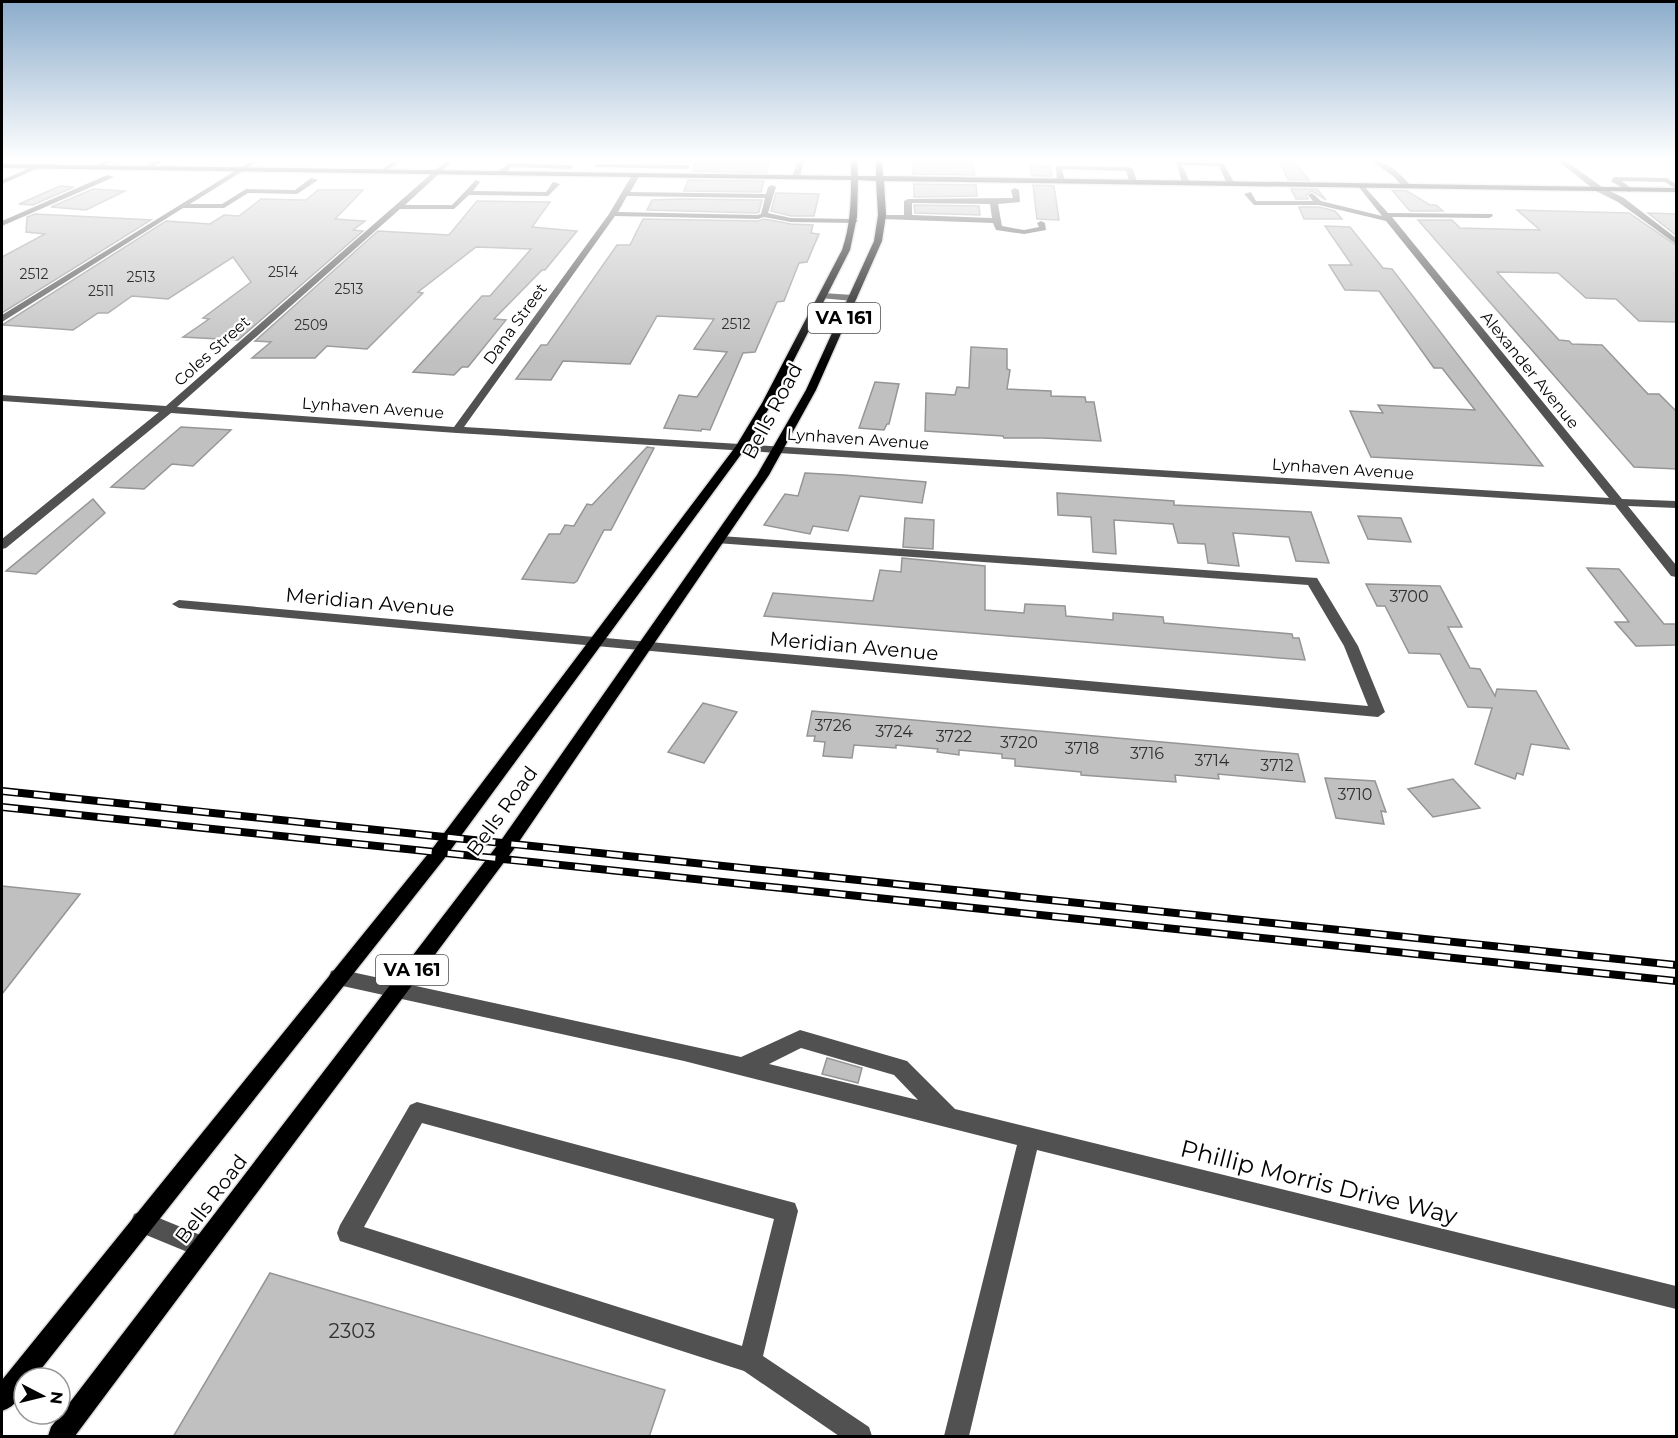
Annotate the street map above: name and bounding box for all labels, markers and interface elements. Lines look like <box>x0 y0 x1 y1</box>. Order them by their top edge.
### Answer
house number: 2514 <box>268 263 299 281</box>
house number: 2512 <box>20 265 48 283</box>
house number: 2513 <box>127 268 156 286</box>
street label: Dana Street <box>479 279 551 368</box>
house number: 2513 <box>335 280 364 298</box>
house number: 2511 <box>88 282 114 300</box>
road number: VA 161 <box>808 303 880 333</box>
street label: Alexander Avenue <box>1477 308 1583 432</box>
street label: Coles Street <box>170 312 254 390</box>
house number: 2512 <box>722 315 750 333</box>
house number: 2509 <box>294 316 328 334</box>
street label: Bells Road <box>737 359 807 463</box>
street label: Lynhaven Avenue <box>301 394 445 422</box>
street label: Lynhaven Avenue <box>786 425 930 453</box>
street label: Lynhaven Avenue <box>1271 455 1415 483</box>
street label: Meridian Avenue <box>285 583 455 621</box>
house number: 3700 <box>1389 587 1429 606</box>
street label: Meridian Avenue <box>769 627 939 665</box>
house number: 3726 <box>814 716 852 735</box>
house number: 3724 <box>875 722 913 741</box>
house number: 3722 <box>936 727 972 746</box>
house number: 3720 <box>1000 733 1038 752</box>
house number: 3718 <box>1065 739 1099 758</box>
house number: 3716 <box>1130 744 1164 763</box>
house number: 3714 <box>1195 751 1230 770</box>
house number: 3712 <box>1260 756 1294 775</box>
street label: Bells Road <box>461 761 543 861</box>
house number: 3710 <box>1338 785 1372 804</box>
road number: VA 161 <box>376 955 448 985</box>
street label: Phillip Morris Drive Way <box>1178 1134 1460 1230</box>
street label: Bells Road <box>170 1150 252 1248</box>
house number: 2303 <box>329 1319 375 1343</box>
north arrow <box>12 1366 72 1426</box>
text: N <box>46 1390 67 1405</box>

